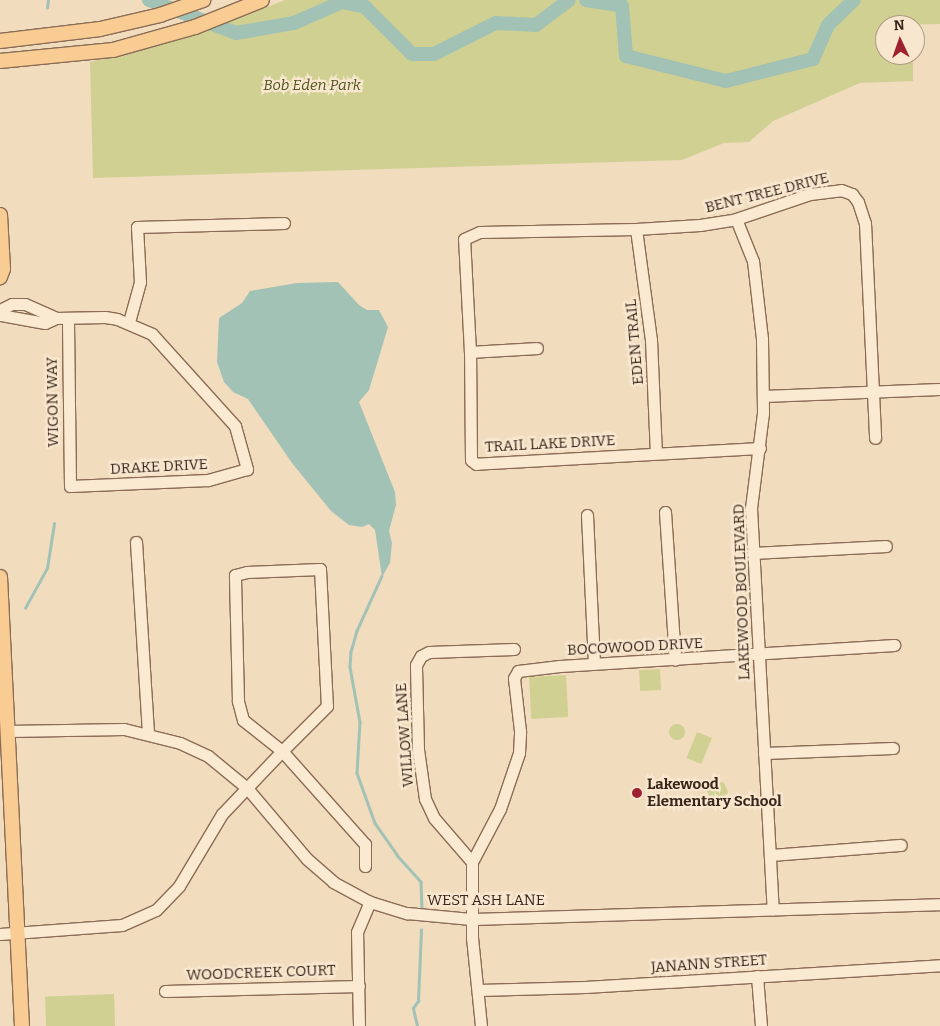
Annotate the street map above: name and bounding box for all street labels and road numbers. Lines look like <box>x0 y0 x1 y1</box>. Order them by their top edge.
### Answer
street label: BENT TREE DRIVE <box>703 169 831 217</box>
street label: EDEN TRAIL <box>622 298 648 386</box>
street label: WIGON WAY <box>43 357 63 447</box>
street label: TRAIL LAKE DRIVE <box>484 432 616 456</box>
street label: DRAKE DRIVE <box>110 455 208 479</box>
street label: LAKEWOOD BOULEVARD <box>730 503 754 681</box>
street label: BOCOWOOD DRIVE <box>567 634 703 660</box>
street label: WILLOW LANE <box>392 682 418 788</box>
street label: WEST ASH LANE <box>427 892 545 910</box>
street label: JANANN STREET <box>650 951 768 977</box>
street label: WOODCREEK COURT <box>186 961 336 985</box>

